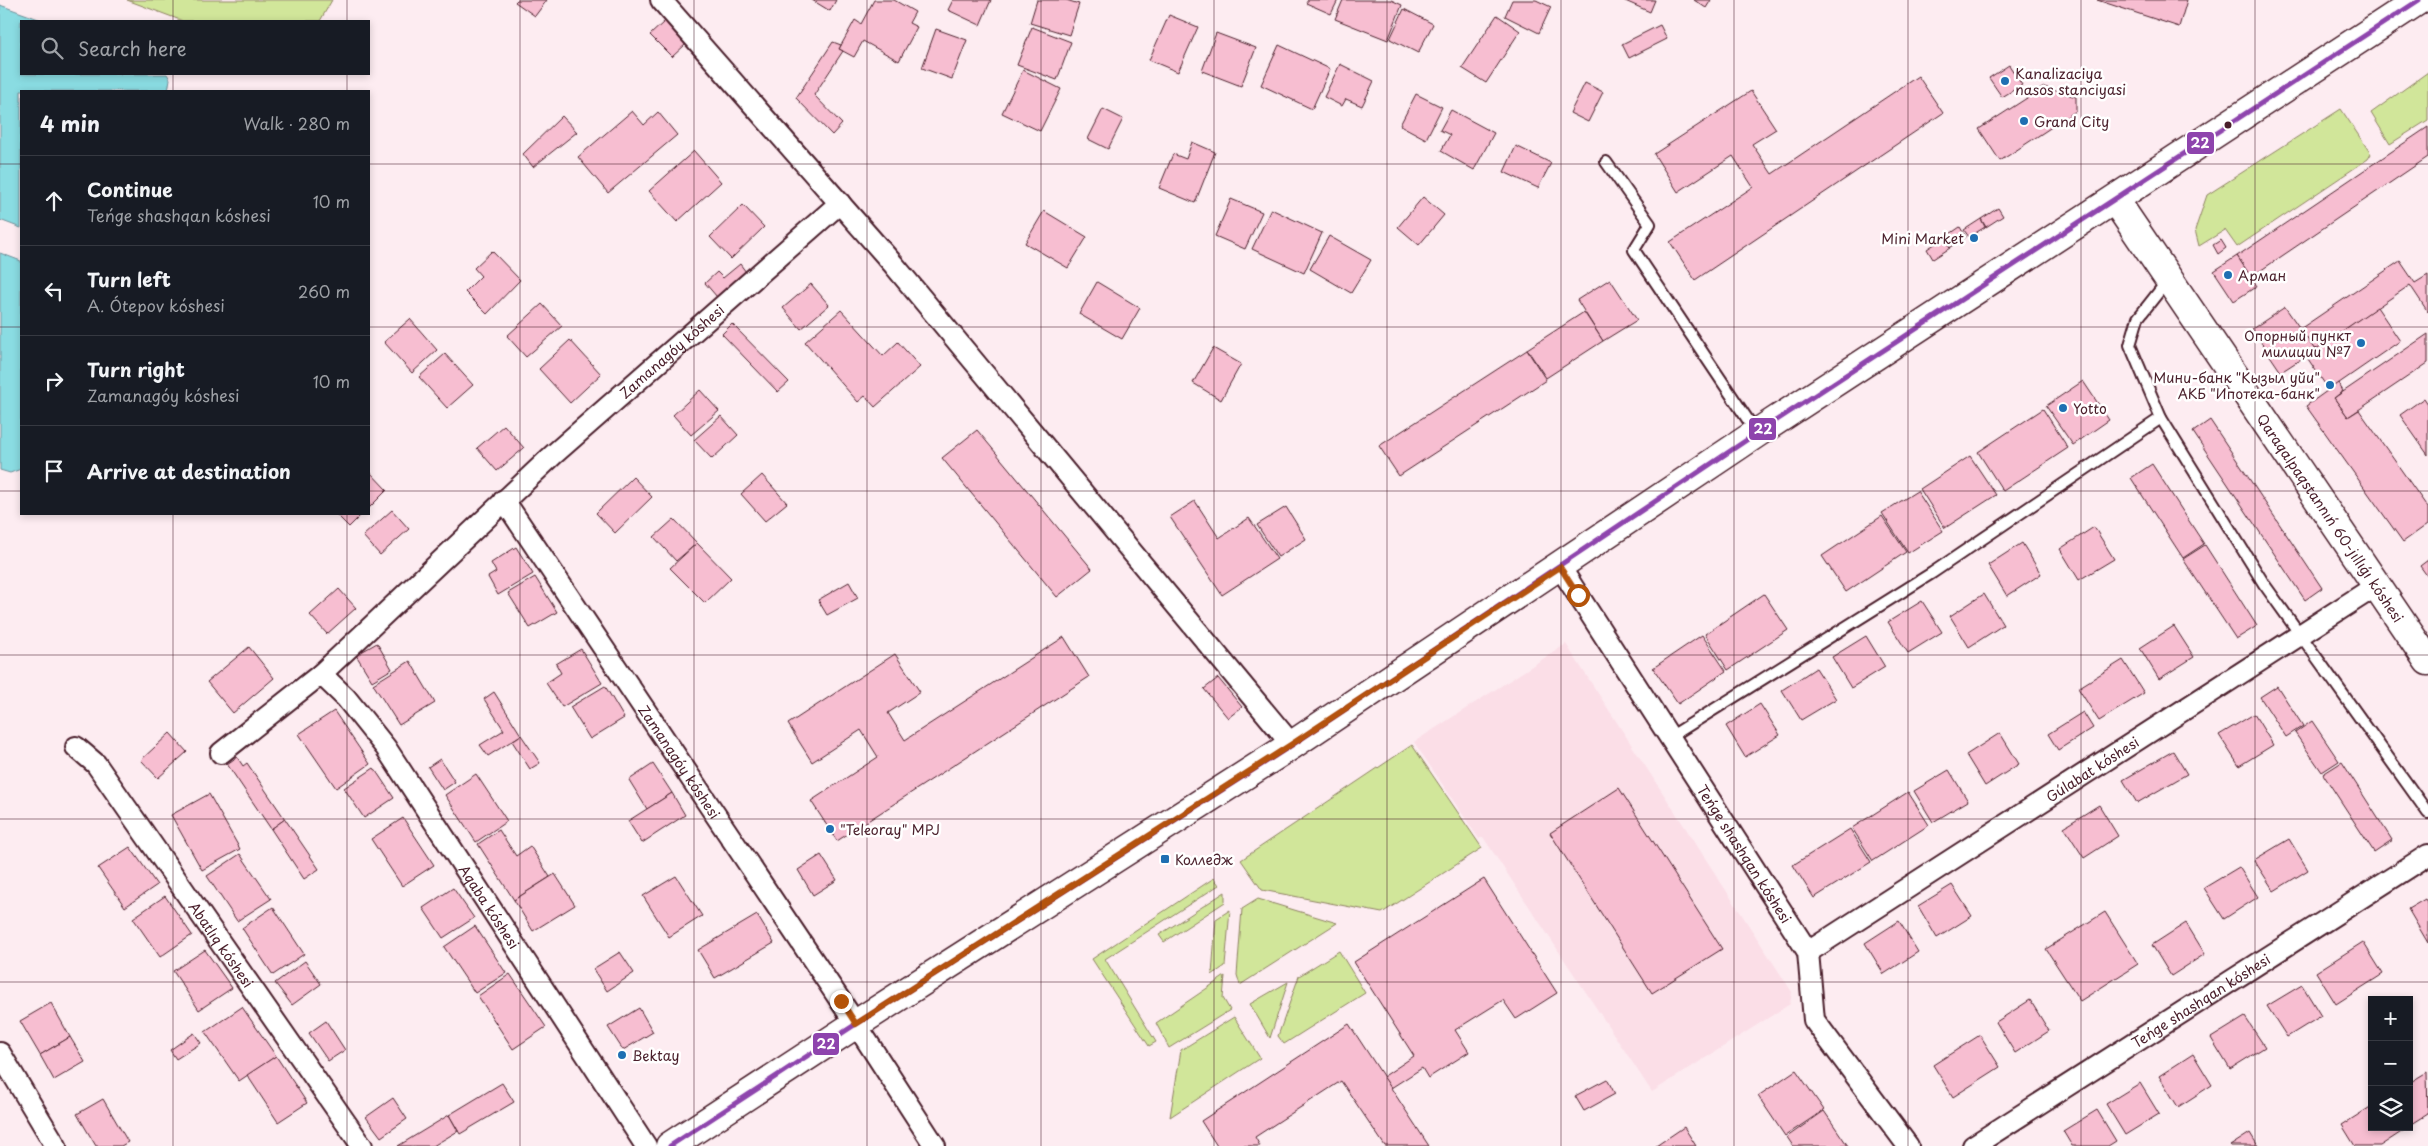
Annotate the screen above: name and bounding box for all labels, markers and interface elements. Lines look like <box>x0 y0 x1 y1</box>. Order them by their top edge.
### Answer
search box <box>20 20 370 75</box>
icon: search <box>38 34 66 62</box>
text: Search here <box>78 34 187 62</box>
place label: Kanalizaciya nasos stanciyasi <box>2015 63 2126 100</box>
marker: Kanalizaciya nasos stanciyasi <box>1999 75 2011 87</box>
text: 4 min <box>40 107 100 139</box>
text: Walk · 280 m <box>243 111 350 135</box>
place label: Grand City <box>2034 111 2109 132</box>
marker: Grand City <box>2018 115 2030 127</box>
unlabelled marker <box>2223 120 2233 130</box>
line badge: 22 <box>2186 131 2215 155</box>
text: 22 <box>2190 132 2210 153</box>
text: Continue <box>87 175 173 203</box>
icon: ahead <box>40 187 68 215</box>
text: 10 m <box>313 189 350 213</box>
text: Teńge shashqan kóshesi <box>87 203 271 227</box>
place label: Mini Market <box>1881 228 1964 249</box>
marker: Mini Market <box>1968 232 1980 244</box>
text: Turn left <box>87 265 171 293</box>
place label: Арман <box>2238 265 2286 286</box>
marker: Арман <box>2222 269 2234 281</box>
icon: left <box>40 277 68 305</box>
text: 260 m <box>298 279 350 303</box>
text: A. Ótepov kóshesi <box>87 293 225 317</box>
street label: Zamanagóy kóshesi <box>614 299 729 403</box>
place label: Опорный пункт милиции №7 <box>2244 325 2351 362</box>
marker: Опорный пункт милиции №7 <box>2355 337 2367 349</box>
text: Turn right <box>87 355 185 383</box>
icon: right <box>40 367 68 395</box>
place label: Мини-банк "Кызыл уйи" АКБ "Ипотека-банк" <box>2153 367 2320 404</box>
text: 10 m <box>313 369 350 393</box>
marker: Мини-банк "Кызыл уйи" АКБ "Ипотека-банк" <box>2324 379 2336 391</box>
text: Zamanagóy kóshesi <box>87 383 239 407</box>
place label: Yotto <box>2073 398 2107 419</box>
marker: Yotto <box>2057 402 2069 414</box>
street label: Qaraqalpaqstannıń 60-jıllıǵı kóshesi <box>2252 409 2409 626</box>
line badge: 22 <box>1748 417 1777 441</box>
text: 22 <box>1753 418 1773 439</box>
icon: arrive <box>40 457 68 485</box>
text: Arrive at destination <box>87 457 291 485</box>
route start <box>1567 584 1590 607</box>
street label: Zamanagóy kóshesi <box>634 700 726 823</box>
street label: Gúlabat kóshesi <box>2041 731 2143 807</box>
street label: Teńge shashqan kóshesi <box>1692 780 1797 927</box>
place label: "Teleoray" MPJ <box>840 819 940 840</box>
marker: "Teleoray" MPJ <box>824 823 836 835</box>
place label: Колледж <box>1175 849 1233 870</box>
marker: Колледж <box>1159 853 1171 865</box>
street label: Aqaba kóshesi <box>454 860 525 953</box>
street label: Abatlıq kóshesi <box>184 897 259 992</box>
street label: Teńge shashqan kóshesi <box>2127 948 2274 1053</box>
route end <box>830 990 853 1013</box>
map controls <box>2368 996 2413 1131</box>
button: + <box>2368 996 2413 1041</box>
line badge: 22 <box>812 1032 840 1056</box>
text: 22 <box>816 1033 836 1054</box>
button: − <box>2368 1041 2413 1086</box>
place label: Bektay <box>632 1045 680 1066</box>
marker: Bektay <box>616 1049 628 1061</box>
button: layers <box>2368 1086 2413 1131</box>

